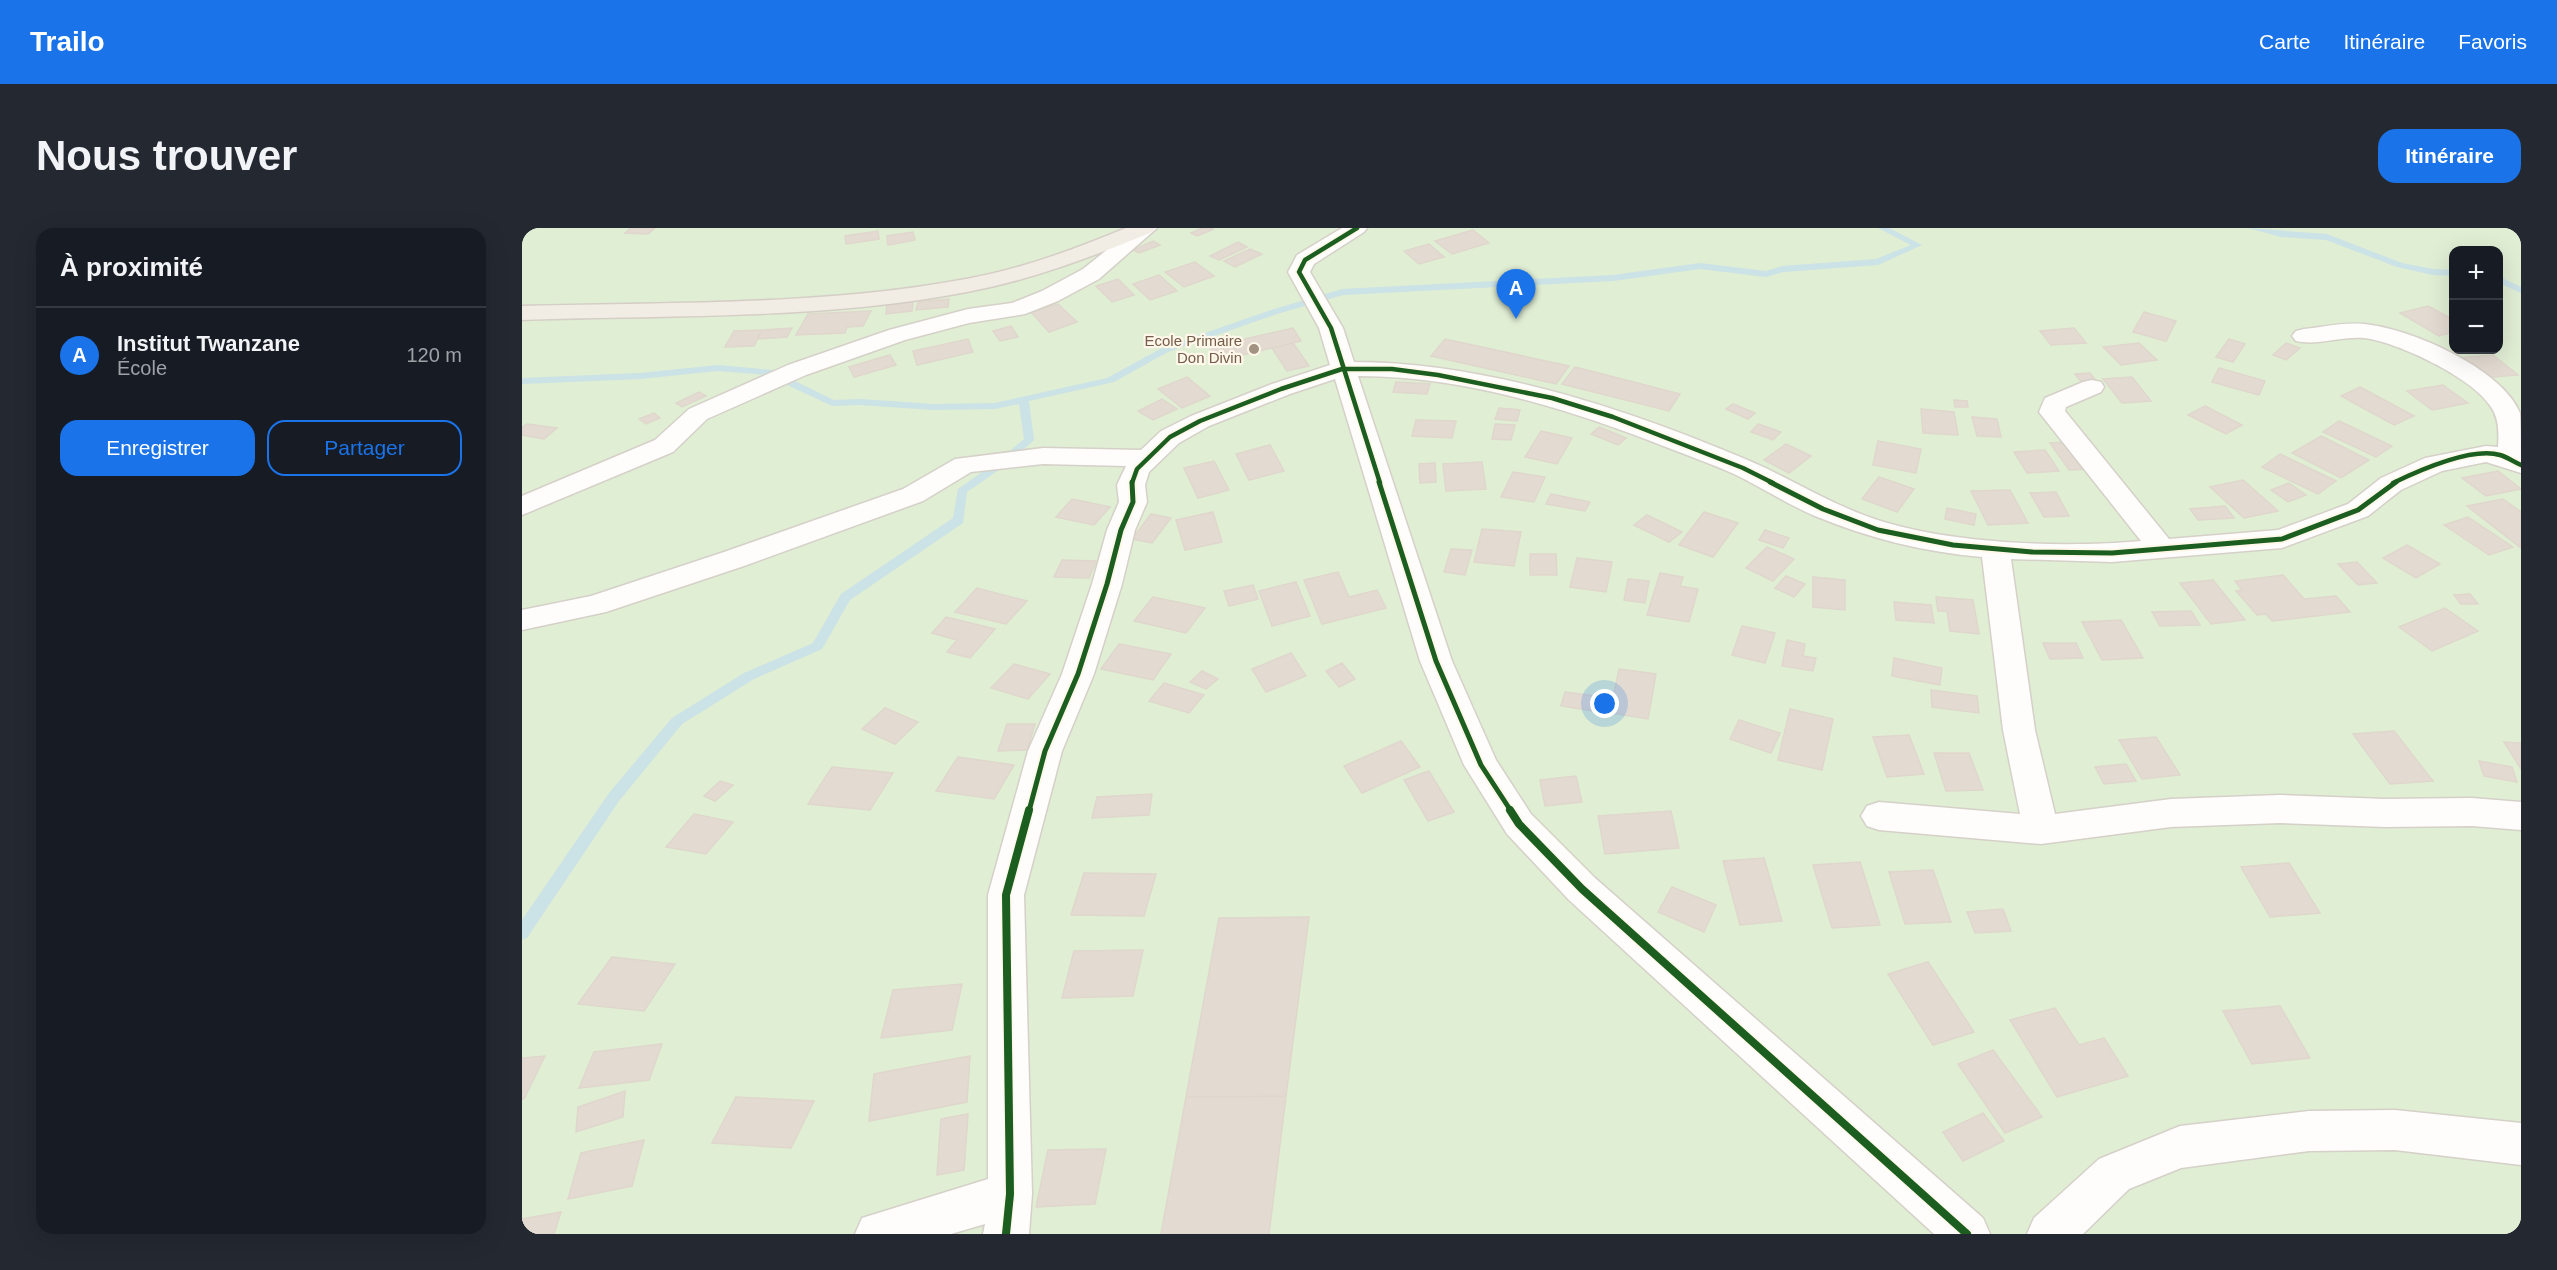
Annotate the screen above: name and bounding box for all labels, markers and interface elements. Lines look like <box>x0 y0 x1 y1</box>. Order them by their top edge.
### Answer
text: Trailo <box>30 26 105 57</box>
text: Carte <box>2259 30 2310 53</box>
text: Itinéraire <box>2343 30 2425 53</box>
text: Favoris <box>2458 30 2527 53</box>
button: Itinéraire <box>2378 129 2521 183</box>
text: Nous trouver <box>36 132 297 179</box>
map controls <box>2449 246 2503 354</box>
button: + <box>2449 246 2503 300</box>
text: À proximité <box>60 252 203 282</box>
pin: A <box>1496 270 1536 319</box>
button: − <box>2449 300 2503 354</box>
text: Institut Twanzane <box>117 331 300 356</box>
place label: Ecole Primaire Don Divin <box>1144 332 1242 366</box>
marker: Ecole Primaire Don Divin <box>1247 342 1261 356</box>
text: A <box>72 344 87 366</box>
text: 120 m <box>406 344 462 366</box>
text: École <box>117 357 167 379</box>
button: Enregistrer <box>60 420 255 476</box>
button: Partager <box>267 420 462 476</box>
your location <box>1590 689 1619 718</box>

